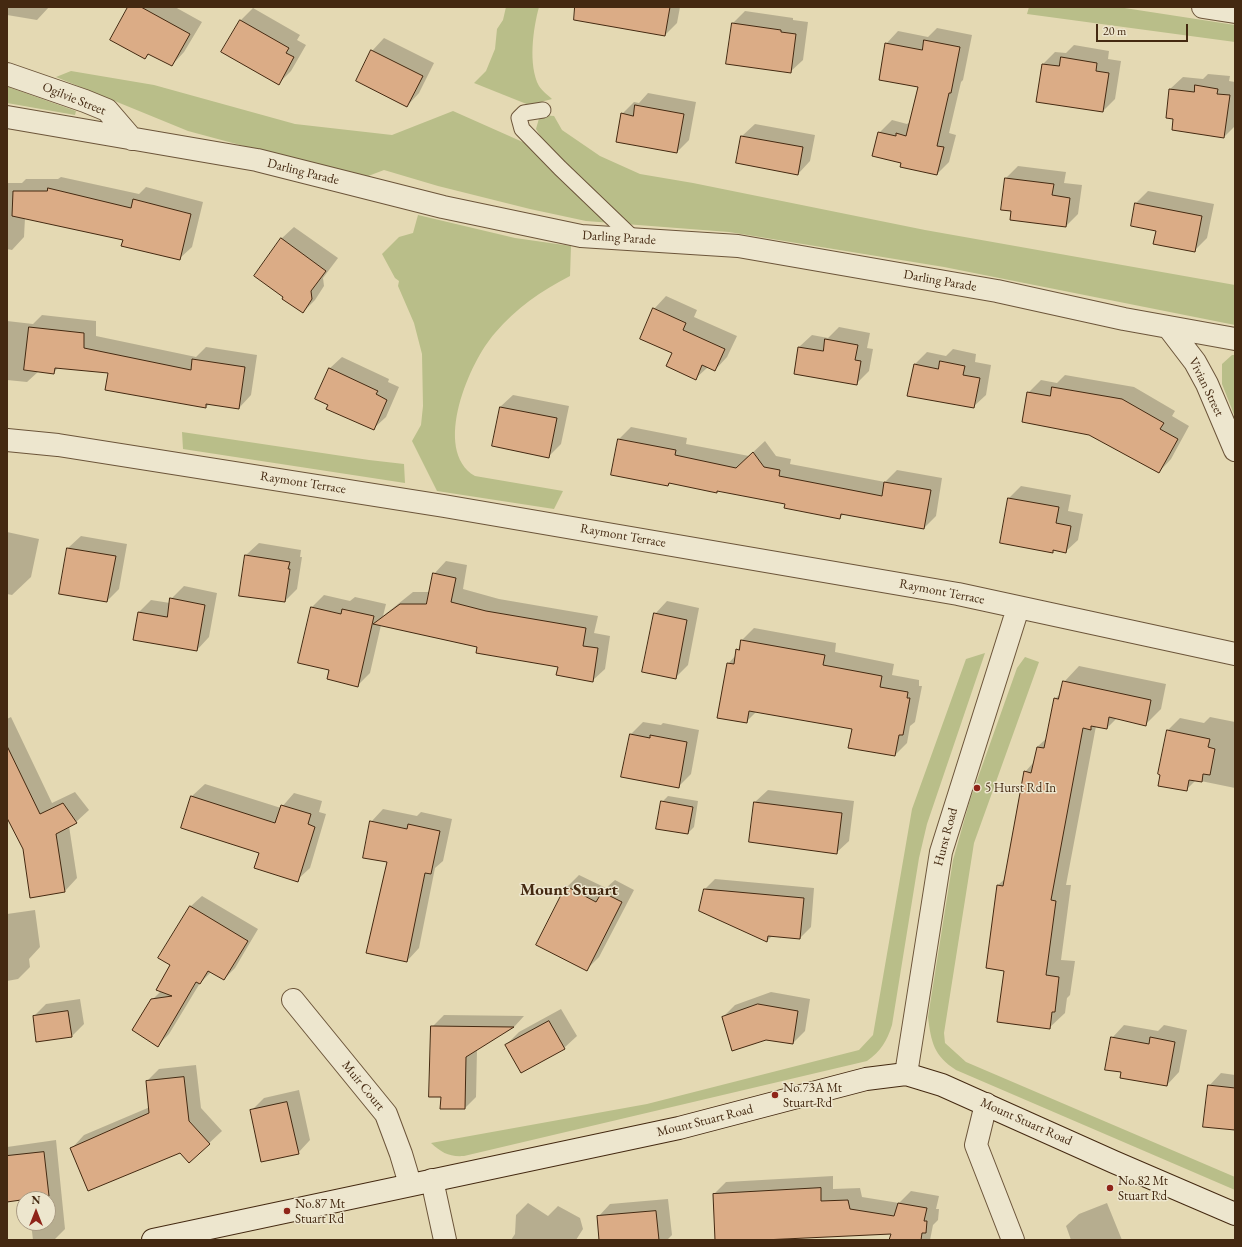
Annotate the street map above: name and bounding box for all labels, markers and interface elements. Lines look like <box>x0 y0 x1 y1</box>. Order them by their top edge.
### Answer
scale bar <box>1098 16 1190 42</box>
text: 20 m <box>1103 23 1126 39</box>
street label: Ogilvie Street <box>40 79 108 119</box>
street label: Darling Parade <box>265 156 341 188</box>
street label: Darling Parade <box>582 228 656 248</box>
street label: Darling Parade <box>902 267 978 295</box>
street label: Vivian Street <box>1185 355 1227 419</box>
street label: Raymont Terrace <box>259 469 347 497</box>
street label: Raymont Terrace <box>579 521 667 551</box>
street label: Raymont Terrace <box>898 576 986 608</box>
place label: 5 Hurst Rd In <box>985 780 1056 796</box>
marker: 5 Hurst Rd In <box>972 783 982 793</box>
street label: Hurst Road <box>931 806 961 868</box>
district label: Mount Stuart <box>520 880 618 900</box>
street label: Muir Court <box>338 1058 388 1114</box>
place label: No.73A Mt Stuart Rd <box>783 1080 842 1111</box>
marker: No.73A Mt Stuart Rd <box>770 1090 780 1100</box>
street label: Mount Stuart Road <box>978 1095 1074 1149</box>
street label: Mount Stuart Road <box>655 1101 755 1141</box>
place label: No.82 Mt Stuart Rd <box>1118 1173 1168 1204</box>
marker: No.82 Mt Stuart Rd <box>1105 1183 1115 1193</box>
north arrow <box>16 1191 56 1231</box>
text: N <box>32 1193 40 1207</box>
place label: No.87 Mt Stuart Rd <box>295 1196 345 1227</box>
marker: No.87 Mt Stuart Rd <box>282 1206 292 1216</box>

